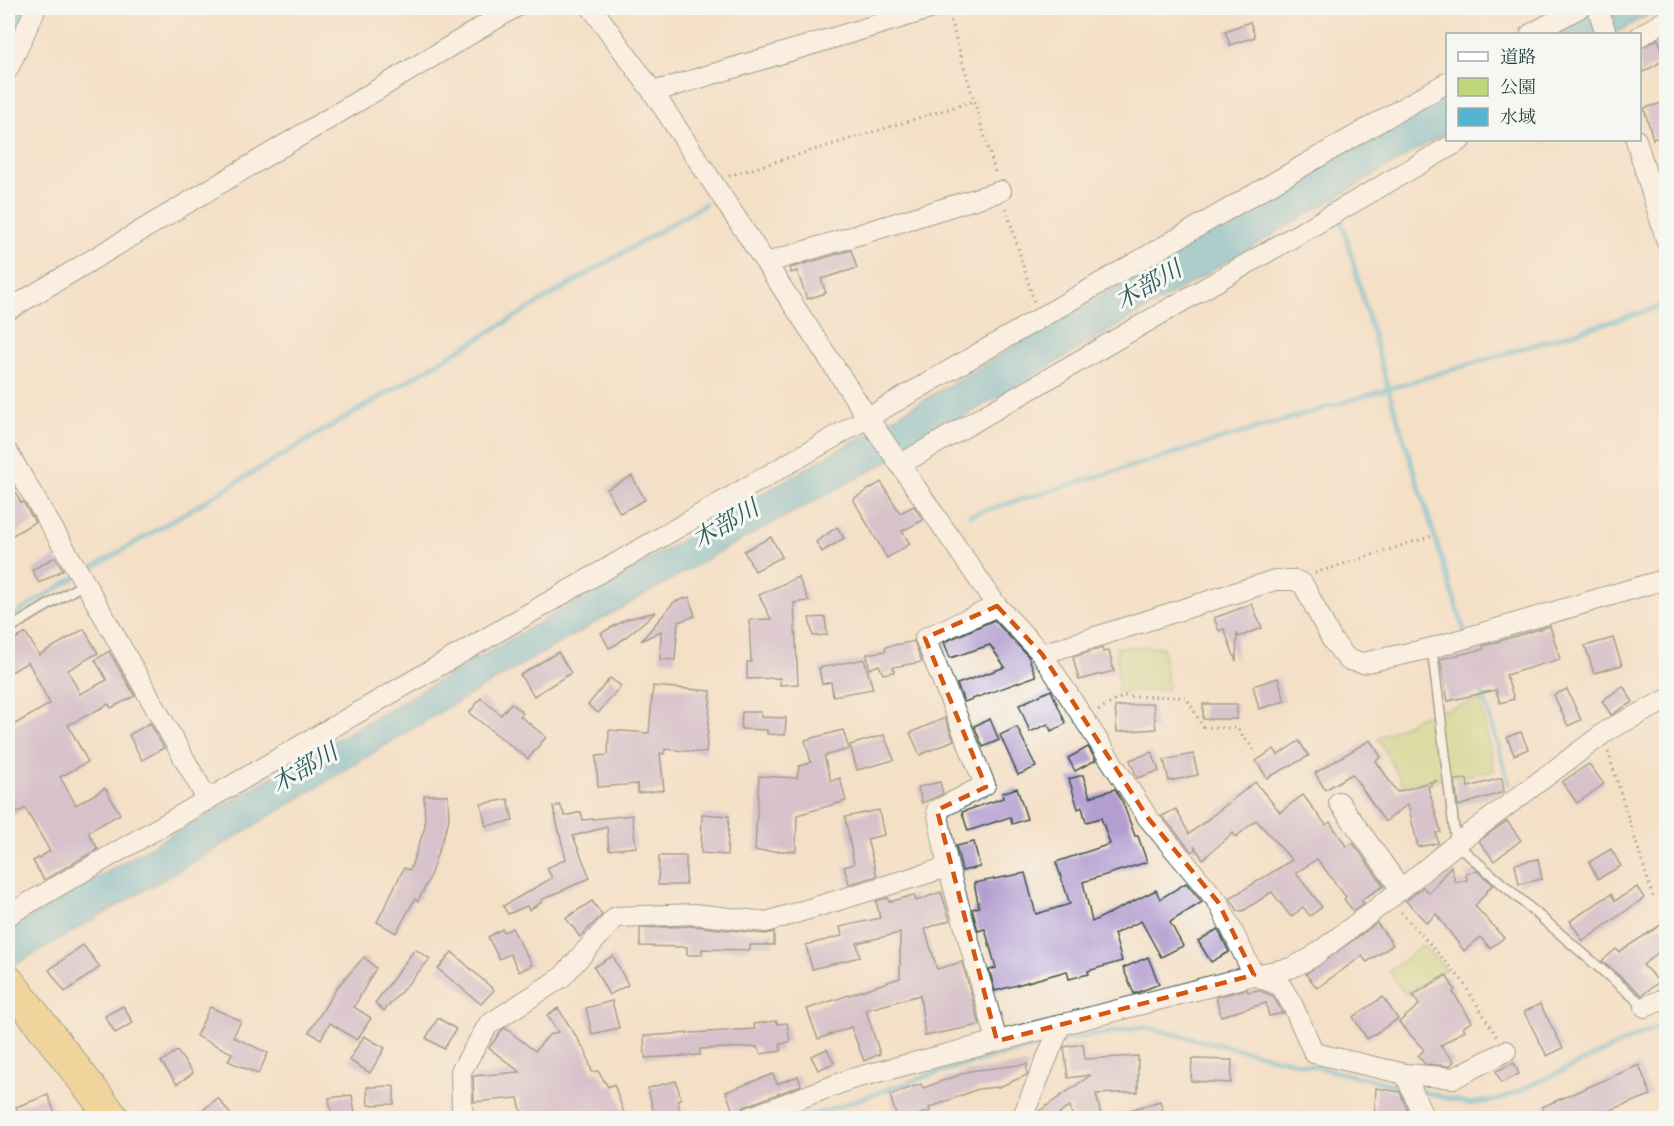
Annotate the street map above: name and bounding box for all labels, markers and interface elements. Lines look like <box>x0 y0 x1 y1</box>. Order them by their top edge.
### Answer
legend <box>1446 33 1641 141</box>
text: 道路 <box>1500 47 1536 70</box>
text: 公園 <box>1500 77 1536 100</box>
text: 水域 <box>1500 107 1536 130</box>
water label: 木部川 <box>1110 253 1191 317</box>
water label: 木部川 <box>687 492 768 556</box>
water label: 木部川 <box>266 736 347 800</box>

